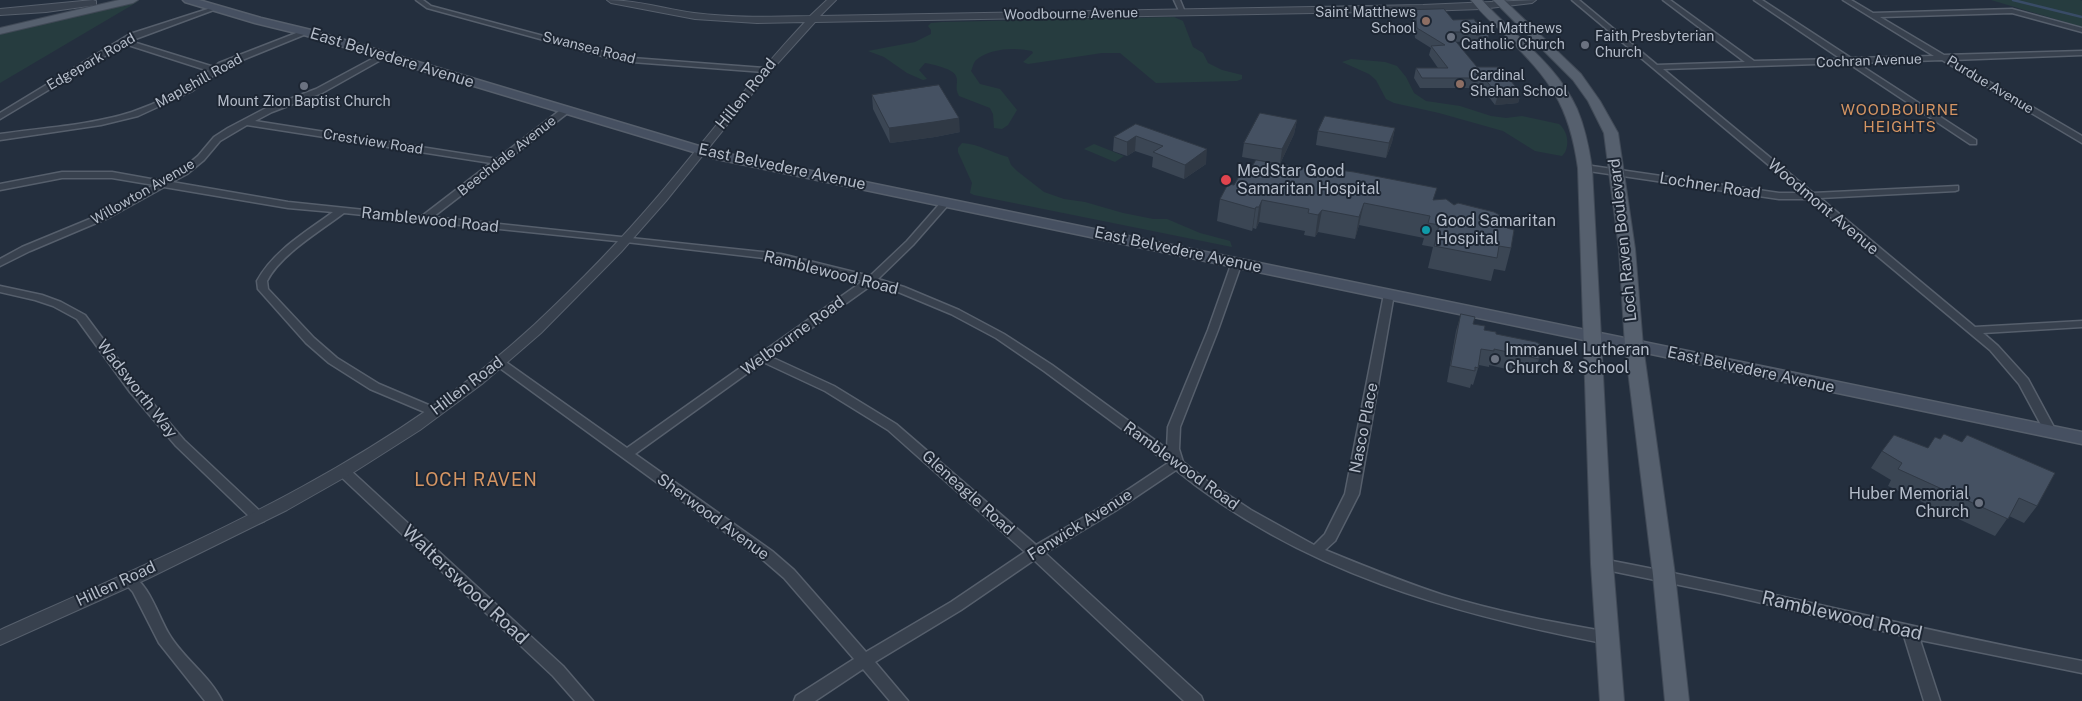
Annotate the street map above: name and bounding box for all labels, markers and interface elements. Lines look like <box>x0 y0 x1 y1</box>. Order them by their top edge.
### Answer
street label: Woodbourne Avenue <box>1004 4 1138 24</box>
place label: Saint Matthews School <box>1315 5 1416 38</box>
marker: Saint Matthews School <box>1420 15 1432 27</box>
place label: Saint Matthews Catholic Church <box>1461 21 1565 54</box>
street label: East Belvedere Avenue <box>308 24 476 92</box>
street label: Swansea Road <box>541 28 637 68</box>
place label: Faith Presbyterian Church <box>1595 29 1714 62</box>
street label: Edgepark Road <box>44 30 138 94</box>
marker: Saint Matthews Catholic Church <box>1445 31 1457 43</box>
marker: Faith Presbyterian Church <box>1579 39 1591 51</box>
street label: Maplehill Road <box>153 50 245 112</box>
street label: Cochran Avenue <box>1816 51 1922 71</box>
street label: Purdue Avenue <box>1944 52 2036 118</box>
street label: Hillen Road <box>712 55 780 133</box>
place label: Cardinal Shehan School <box>1470 68 1568 100</box>
marker: Cardinal Shehan School <box>1454 78 1466 90</box>
marker: Mount Zion Baptist Church <box>298 80 310 92</box>
place label: Mount Zion Baptist Church <box>217 94 391 110</box>
district label: WOODBOURNE HEIGHTS <box>1839 101 1961 136</box>
street label: Beechdale Avenue <box>454 112 560 200</box>
street label: Crestview Road <box>322 126 424 158</box>
street label: East Belvedere Avenue <box>697 140 867 194</box>
street label: Woodmont Avenue <box>1764 155 1882 259</box>
street label: Willowton Avenue <box>88 156 198 228</box>
street label: Loch Raven Boulevard <box>1605 157 1641 323</box>
place label: MedStar Good Samaritan Hospital <box>1237 161 1380 199</box>
street label: Lochner Road <box>1658 169 1762 203</box>
marker: MedStar Good Samaritan Hospital <box>1219 173 1233 187</box>
street label: Ramblewood Road <box>360 203 500 237</box>
place label: Good Samaritan Hospital <box>1436 211 1556 249</box>
street label: East Belvedere Avenue <box>1093 223 1263 277</box>
marker: Good Samaritan Hospital <box>1420 224 1432 236</box>
street label: Ramblewood Road <box>762 247 900 299</box>
street label: Welbourne Road <box>738 292 848 380</box>
street label: Wadsworth Way <box>93 336 181 442</box>
place label: Immanuel Lutheran Church & School <box>1505 340 1649 378</box>
street label: East Belvedere Avenue <box>1666 343 1836 397</box>
street label: Hillen Road <box>427 353 507 419</box>
marker: Immanuel Lutheran Church & School <box>1489 353 1501 365</box>
street label: Nasco Place <box>1346 381 1382 475</box>
street label: Ramblewood Road <box>1120 418 1242 514</box>
street label: Gleneagle Road <box>918 447 1018 539</box>
district label: LOCH RAVEN <box>413 469 539 491</box>
street label: Sherwood Avenue <box>653 470 773 564</box>
place label: Huber Memorial Church <box>1849 484 1969 522</box>
street label: Fenwick Avenue <box>1024 485 1136 565</box>
marker: Huber Memorial Church <box>1973 497 1985 509</box>
street label: Walterswood Road <box>397 520 533 650</box>
street label: Hillen Road <box>73 557 159 611</box>
street label: Ramblewood Road <box>1760 586 1924 646</box>

